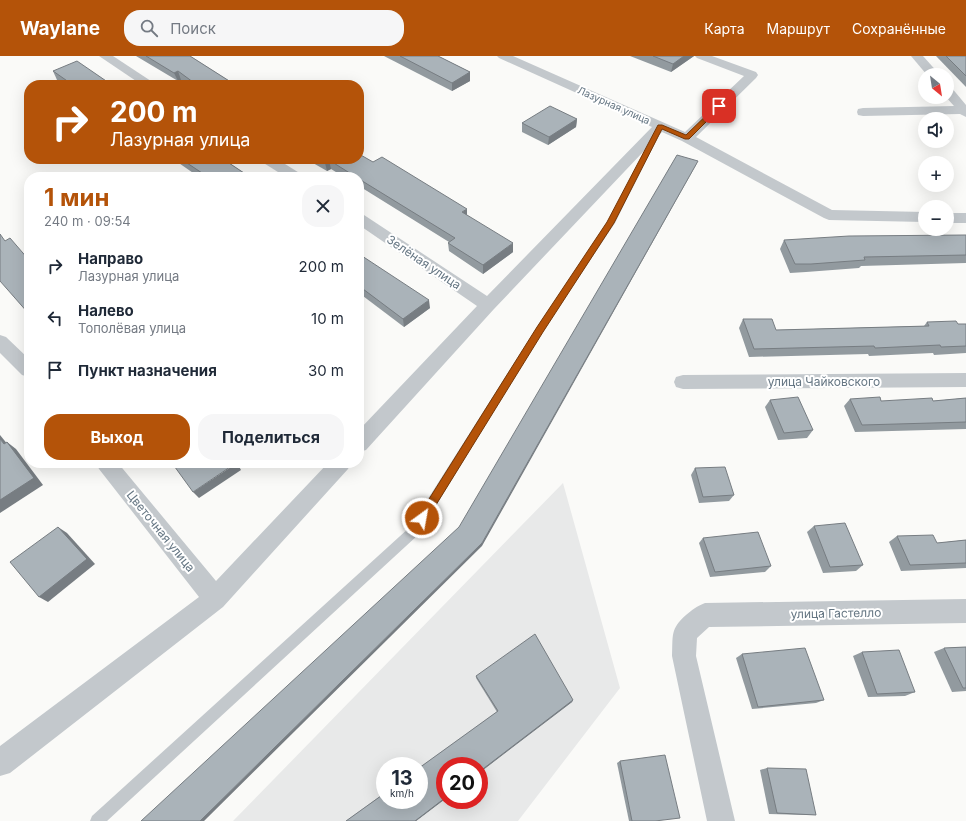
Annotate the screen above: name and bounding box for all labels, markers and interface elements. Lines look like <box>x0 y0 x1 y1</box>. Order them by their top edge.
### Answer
search box <box>124 10 404 46</box>
text: Waylane <box>20 17 100 40</box>
icon: search <box>138 17 160 39</box>
text: Поиск <box>170 19 216 38</box>
text: Карта <box>704 20 745 37</box>
text: Маршрут <box>767 20 830 37</box>
text: Сохранённые <box>852 20 946 37</box>
north arrow <box>918 68 954 104</box>
map controls <box>918 68 954 236</box>
street label: Лазурная улица <box>576 84 652 126</box>
pin <box>702 89 736 123</box>
text: 200 m <box>110 95 198 129</box>
icon: arrive <box>708 95 730 117</box>
icon: right <box>44 96 96 148</box>
button: sound <box>918 112 954 148</box>
text: Лазурная улица <box>110 129 250 150</box>
button: + <box>918 156 954 192</box>
text: 1 мин <box>44 183 109 212</box>
button: close <box>302 185 344 227</box>
button: − <box>918 200 954 236</box>
text: 240 m · 09:54 <box>44 213 131 229</box>
street label: Зелёная улица <box>384 232 464 292</box>
text: Направо <box>78 249 143 268</box>
icon: right <box>44 255 66 277</box>
text: 200 m <box>299 257 344 276</box>
text: Лазурная улица <box>78 268 179 284</box>
text: Налево <box>78 301 134 320</box>
icon: left <box>44 307 66 329</box>
text: 10 m <box>311 309 344 328</box>
text: Тополёвая улица <box>78 320 186 336</box>
icon: arrive <box>44 359 66 381</box>
text: Пункт назначения <box>78 361 217 380</box>
text: 30 m <box>308 361 344 380</box>
street label: улица Чайковского <box>768 374 880 389</box>
button: Выход <box>44 414 190 460</box>
button: Поделиться <box>198 414 344 460</box>
street label: Цветочная улица <box>124 487 198 575</box>
position arrow <box>401 497 443 539</box>
street label: улица Гастелло <box>791 605 881 621</box>
speed limit sign: 20 <box>436 757 488 809</box>
text: 13 <box>391 766 413 790</box>
text: km/h <box>390 787 414 799</box>

